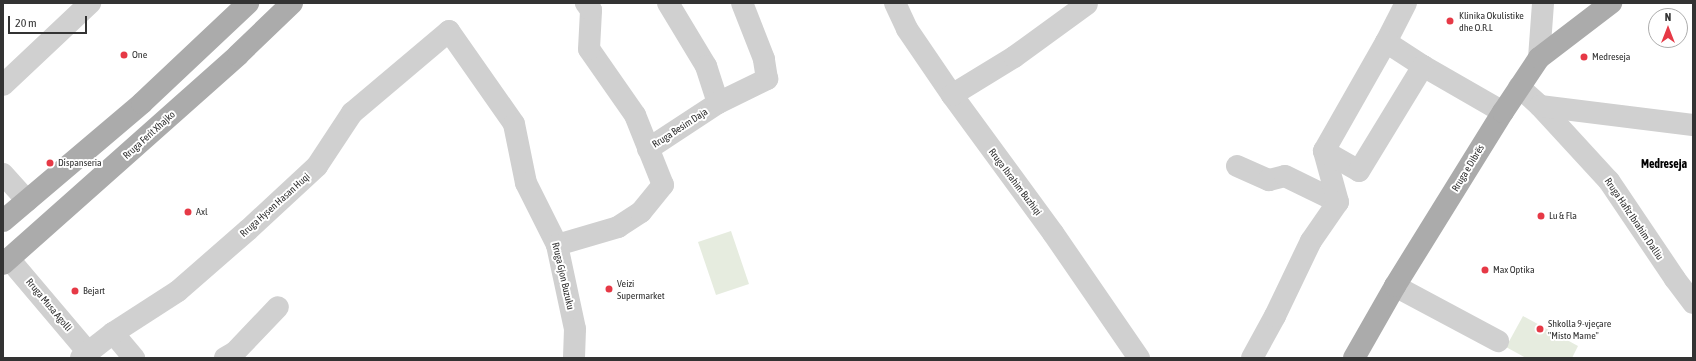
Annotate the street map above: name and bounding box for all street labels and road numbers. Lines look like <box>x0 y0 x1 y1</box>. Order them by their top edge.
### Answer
street label: Rruga Besim Daja <box>650 106 710 150</box>
street label: Rruga Ferit Xhajko <box>120 108 178 162</box>
street label: Rruga e Dibrës <box>1449 142 1487 194</box>
street label: Rruga Ibrahim Buzhiqi <box>986 146 1044 218</box>
street label: Rruga Hysen Hasan Huqi <box>238 171 312 239</box>
street label: Rruga Hafiz Ibrahim Dalliu <box>1602 176 1666 262</box>
street label: Rruga Gjon Buzuku <box>549 241 577 311</box>
street label: Rruga Musa Agolli <box>23 276 75 334</box>

